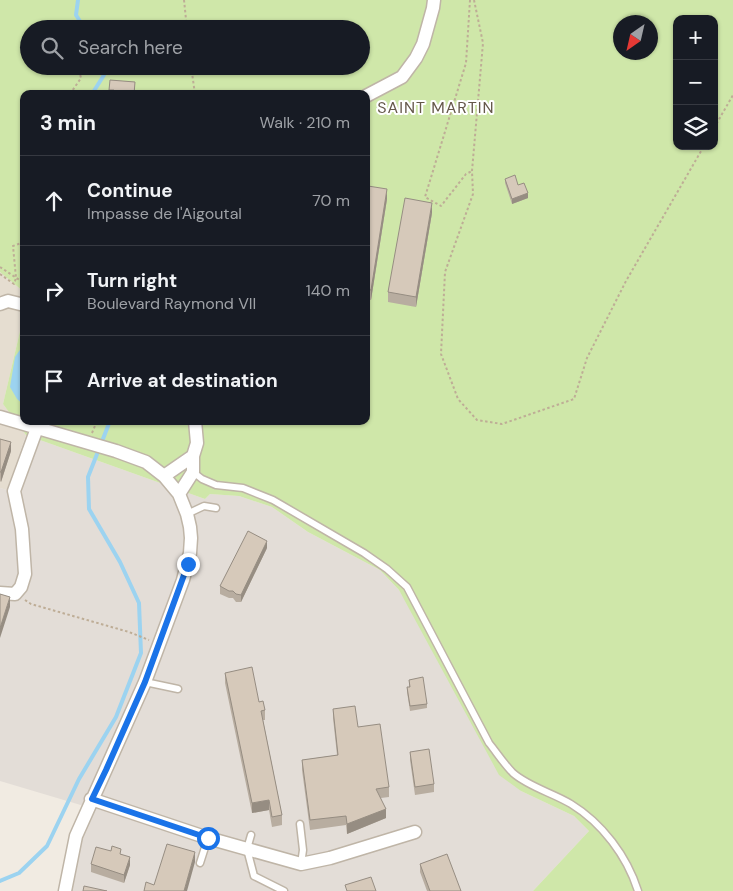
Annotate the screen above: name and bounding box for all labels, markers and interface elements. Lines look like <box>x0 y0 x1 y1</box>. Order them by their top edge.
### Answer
north arrow <box>613 15 658 60</box>
map controls <box>673 15 718 150</box>
button: + <box>673 15 718 60</box>
search box <box>20 20 370 75</box>
icon: search <box>38 34 66 62</box>
text: Search here <box>78 35 183 60</box>
button: − <box>673 60 718 105</box>
district label: SAINT MARTIN <box>377 97 495 118</box>
button: layers <box>673 105 718 150</box>
text: 3 min <box>40 109 96 137</box>
text: Walk · 210 m <box>260 112 350 133</box>
text: Continue <box>87 178 173 203</box>
icon: ahead <box>40 187 68 215</box>
text: 70 m <box>312 190 350 211</box>
text: Impasse de l'Aigoutal <box>87 203 242 224</box>
text: Turn right <box>87 268 177 293</box>
icon: right <box>40 277 68 305</box>
text: 140 m <box>306 280 350 301</box>
text: Boulevard Raymond VII <box>87 293 256 314</box>
icon: arrive <box>40 367 68 395</box>
text: Arrive at destination <box>87 368 278 393</box>
route end <box>177 553 200 576</box>
route start <box>197 827 220 850</box>

